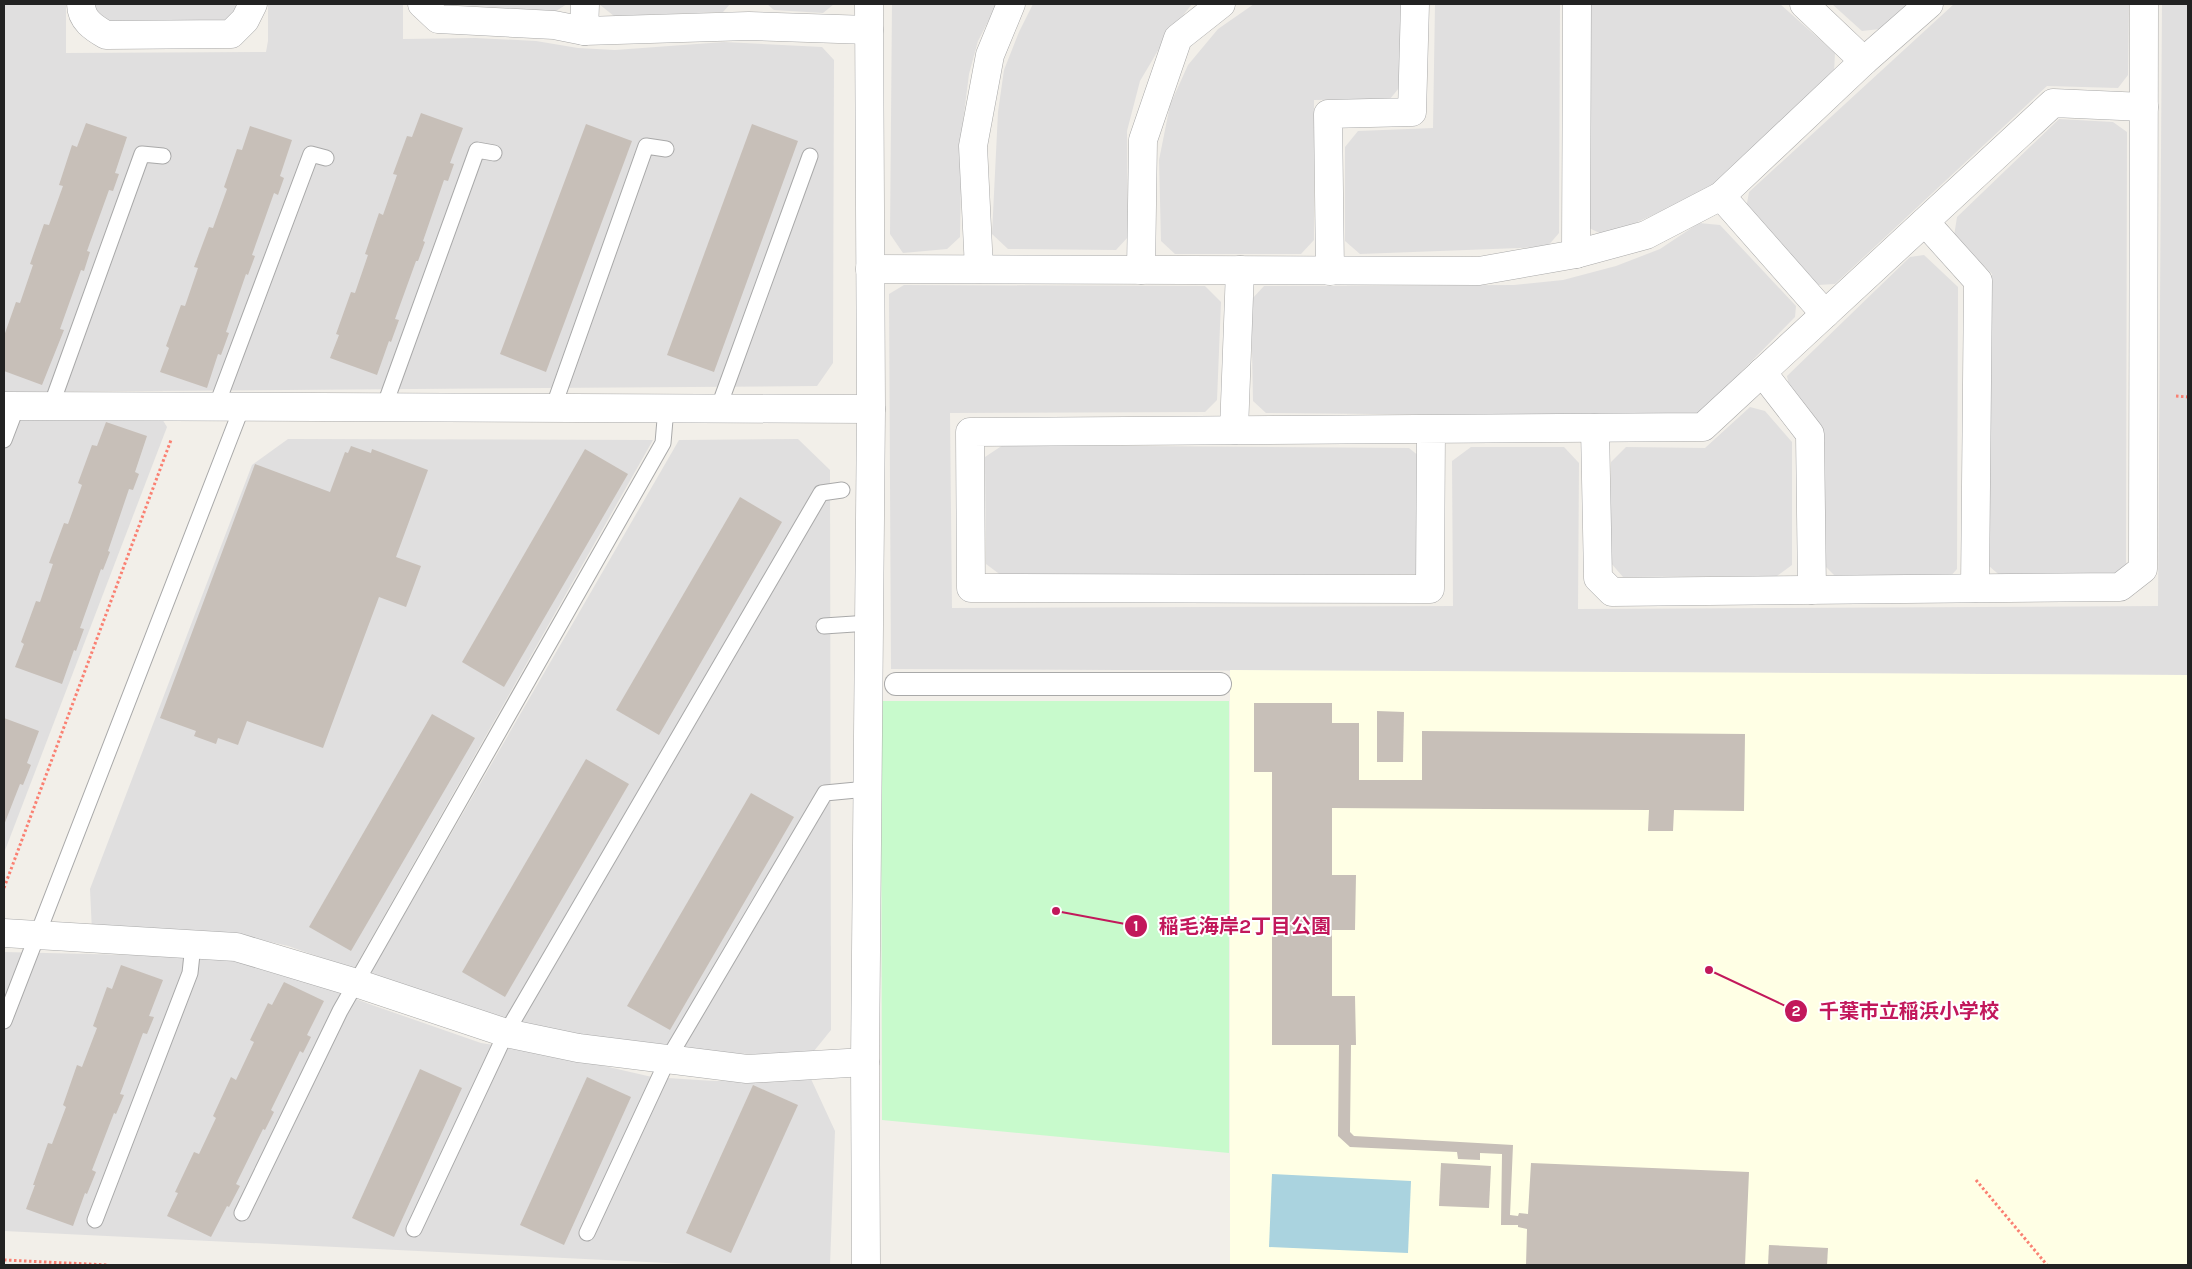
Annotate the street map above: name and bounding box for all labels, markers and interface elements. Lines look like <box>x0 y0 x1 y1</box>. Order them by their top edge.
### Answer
callout: 稲毛海岸2丁目公園 <box>1124 908 1341 943</box>
text: 稲毛海岸2丁目公園 <box>1159 915 1331 938</box>
text: 1 <box>1133 917 1139 935</box>
callout: 千葉市立稲浜小学校 <box>1784 993 2009 1028</box>
text: 千葉市立稲浜小学校 <box>1819 1000 1999 1023</box>
text: 2 <box>1791 1002 1801 1020</box>

